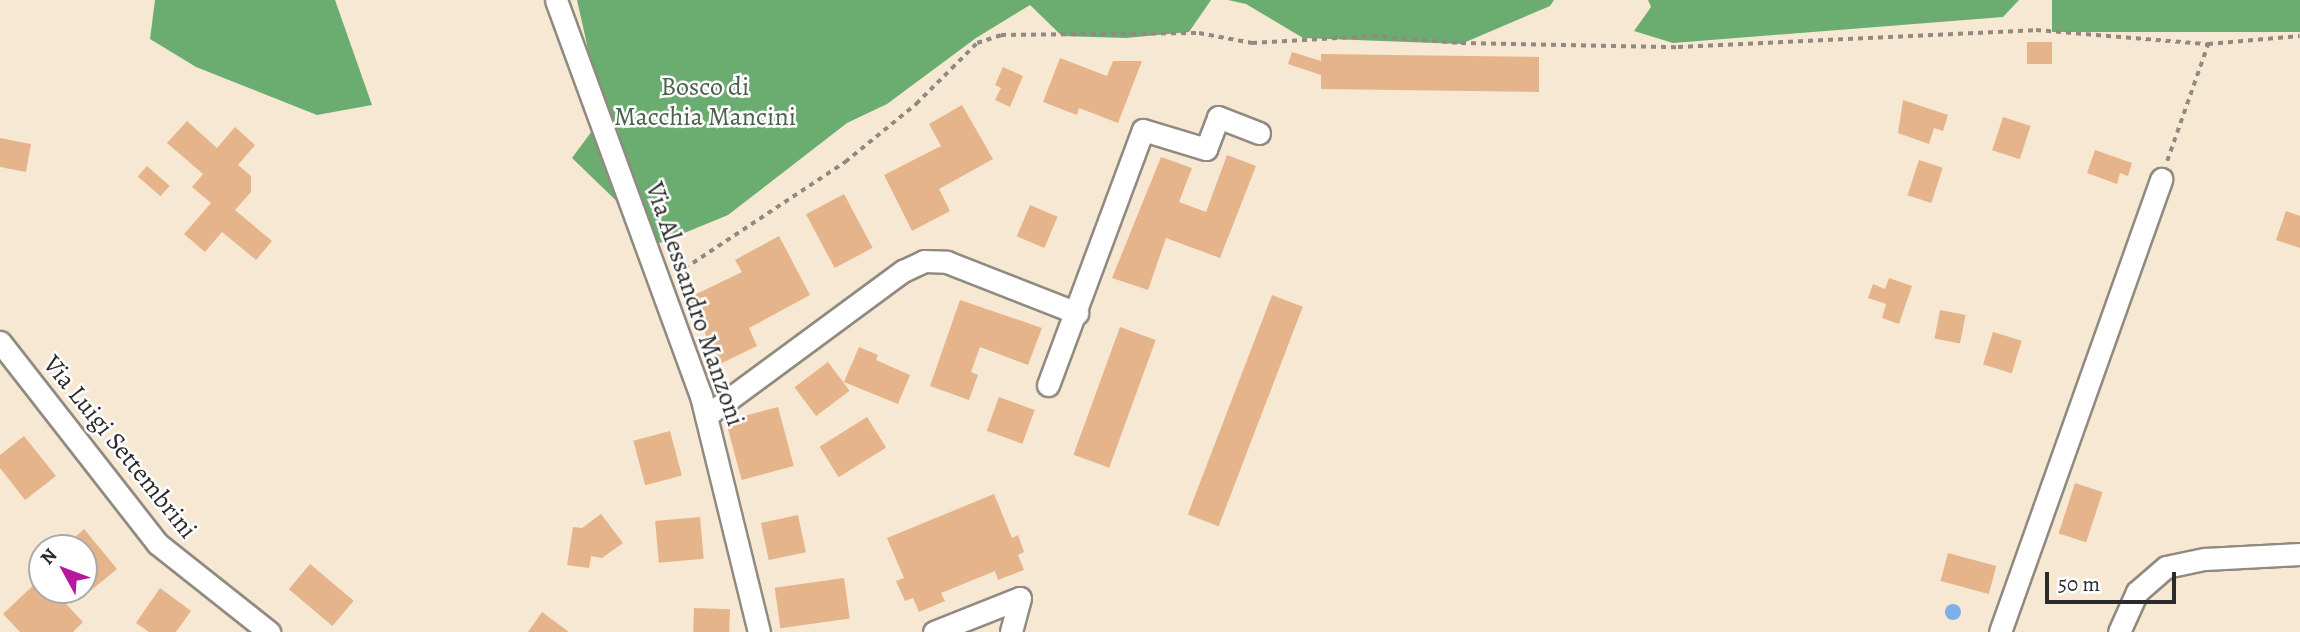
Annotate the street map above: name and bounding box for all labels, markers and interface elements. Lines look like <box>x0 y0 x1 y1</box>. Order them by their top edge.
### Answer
park label: Bosco di Macchia Mancini <box>614 71 796 132</box>
street label: Via Alessandro Manzoni <box>639 178 751 430</box>
street label: Via Luigi Settembrini <box>36 349 204 545</box>
north arrow <box>28 534 98 604</box>
text: N <box>34 543 63 570</box>
scale bar <box>2048 558 2179 602</box>
text: 50 m <box>2058 570 2100 598</box>

